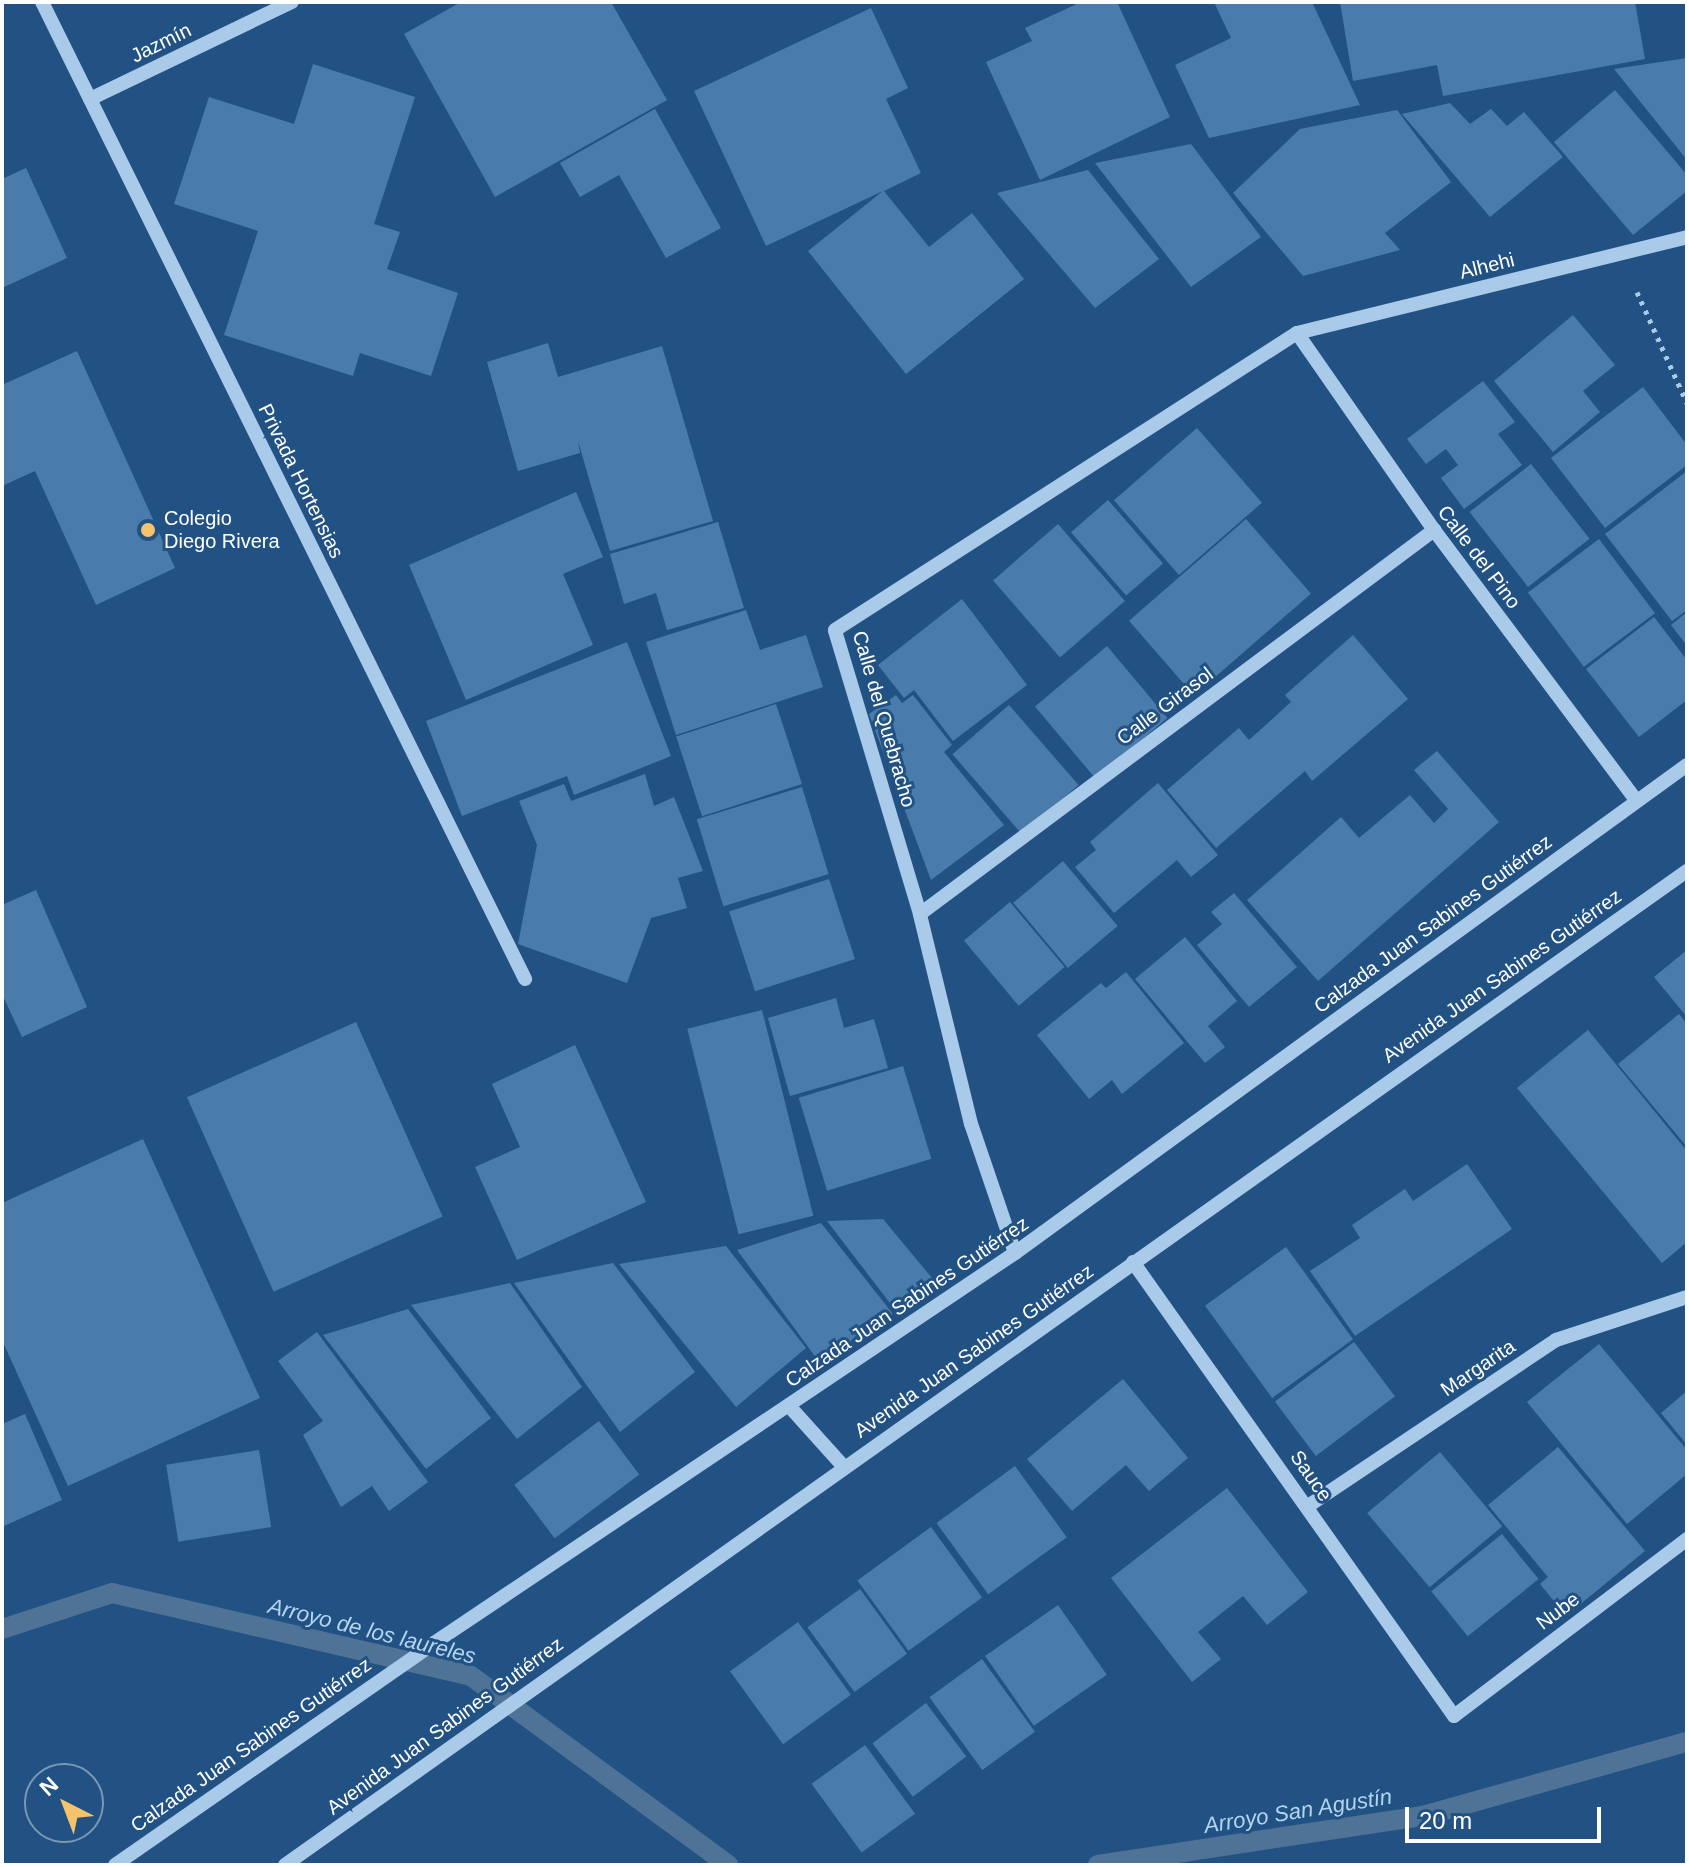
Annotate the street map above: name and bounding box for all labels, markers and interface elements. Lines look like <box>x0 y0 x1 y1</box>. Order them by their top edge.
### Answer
street label: Jazmín <box>127 18 195 68</box>
street label: Alhehi <box>1457 248 1517 284</box>
street label: Privada Hortensias <box>253 400 349 562</box>
street label: Calle del Pino <box>1432 500 1526 614</box>
place label: Colegio Diego Rivera <box>164 506 280 553</box>
marker: Colegio Diego Rivera <box>139 521 157 539</box>
street label: Calle del Quebracho <box>847 628 921 810</box>
street label: Calle Girasol <box>1112 662 1218 750</box>
street label: Calzada Juan Sabines Gutiérrez <box>1309 830 1557 1018</box>
street label: Avenida Juan Sabines Gutiérrez <box>1378 884 1626 1068</box>
street label: Calzada Juan Sabines Gutiérrez <box>781 1212 1033 1392</box>
street label: Avenida Juan Sabines Gutiérrez <box>850 1259 1098 1443</box>
street label: Margarita <box>1436 1334 1520 1402</box>
street label: Sauce <box>1285 1446 1337 1506</box>
street label: Nube <box>1532 1587 1584 1635</box>
water label: Arroyo de los laureles <box>266 1592 478 1670</box>
street label: Avenida Juan Sabines Gutiérrez <box>322 1632 568 1820</box>
street label: Calzada Juan Sabines Gutiérrez <box>126 1653 376 1837</box>
north arrow <box>24 1763 104 1843</box>
text: N <box>35 1772 63 1801</box>
water label: Arroyo San Agustín <box>1202 1783 1394 1839</box>
scale bar <box>1409 1791 1605 1841</box>
text: 20 m <box>1419 1807 1472 1834</box>

